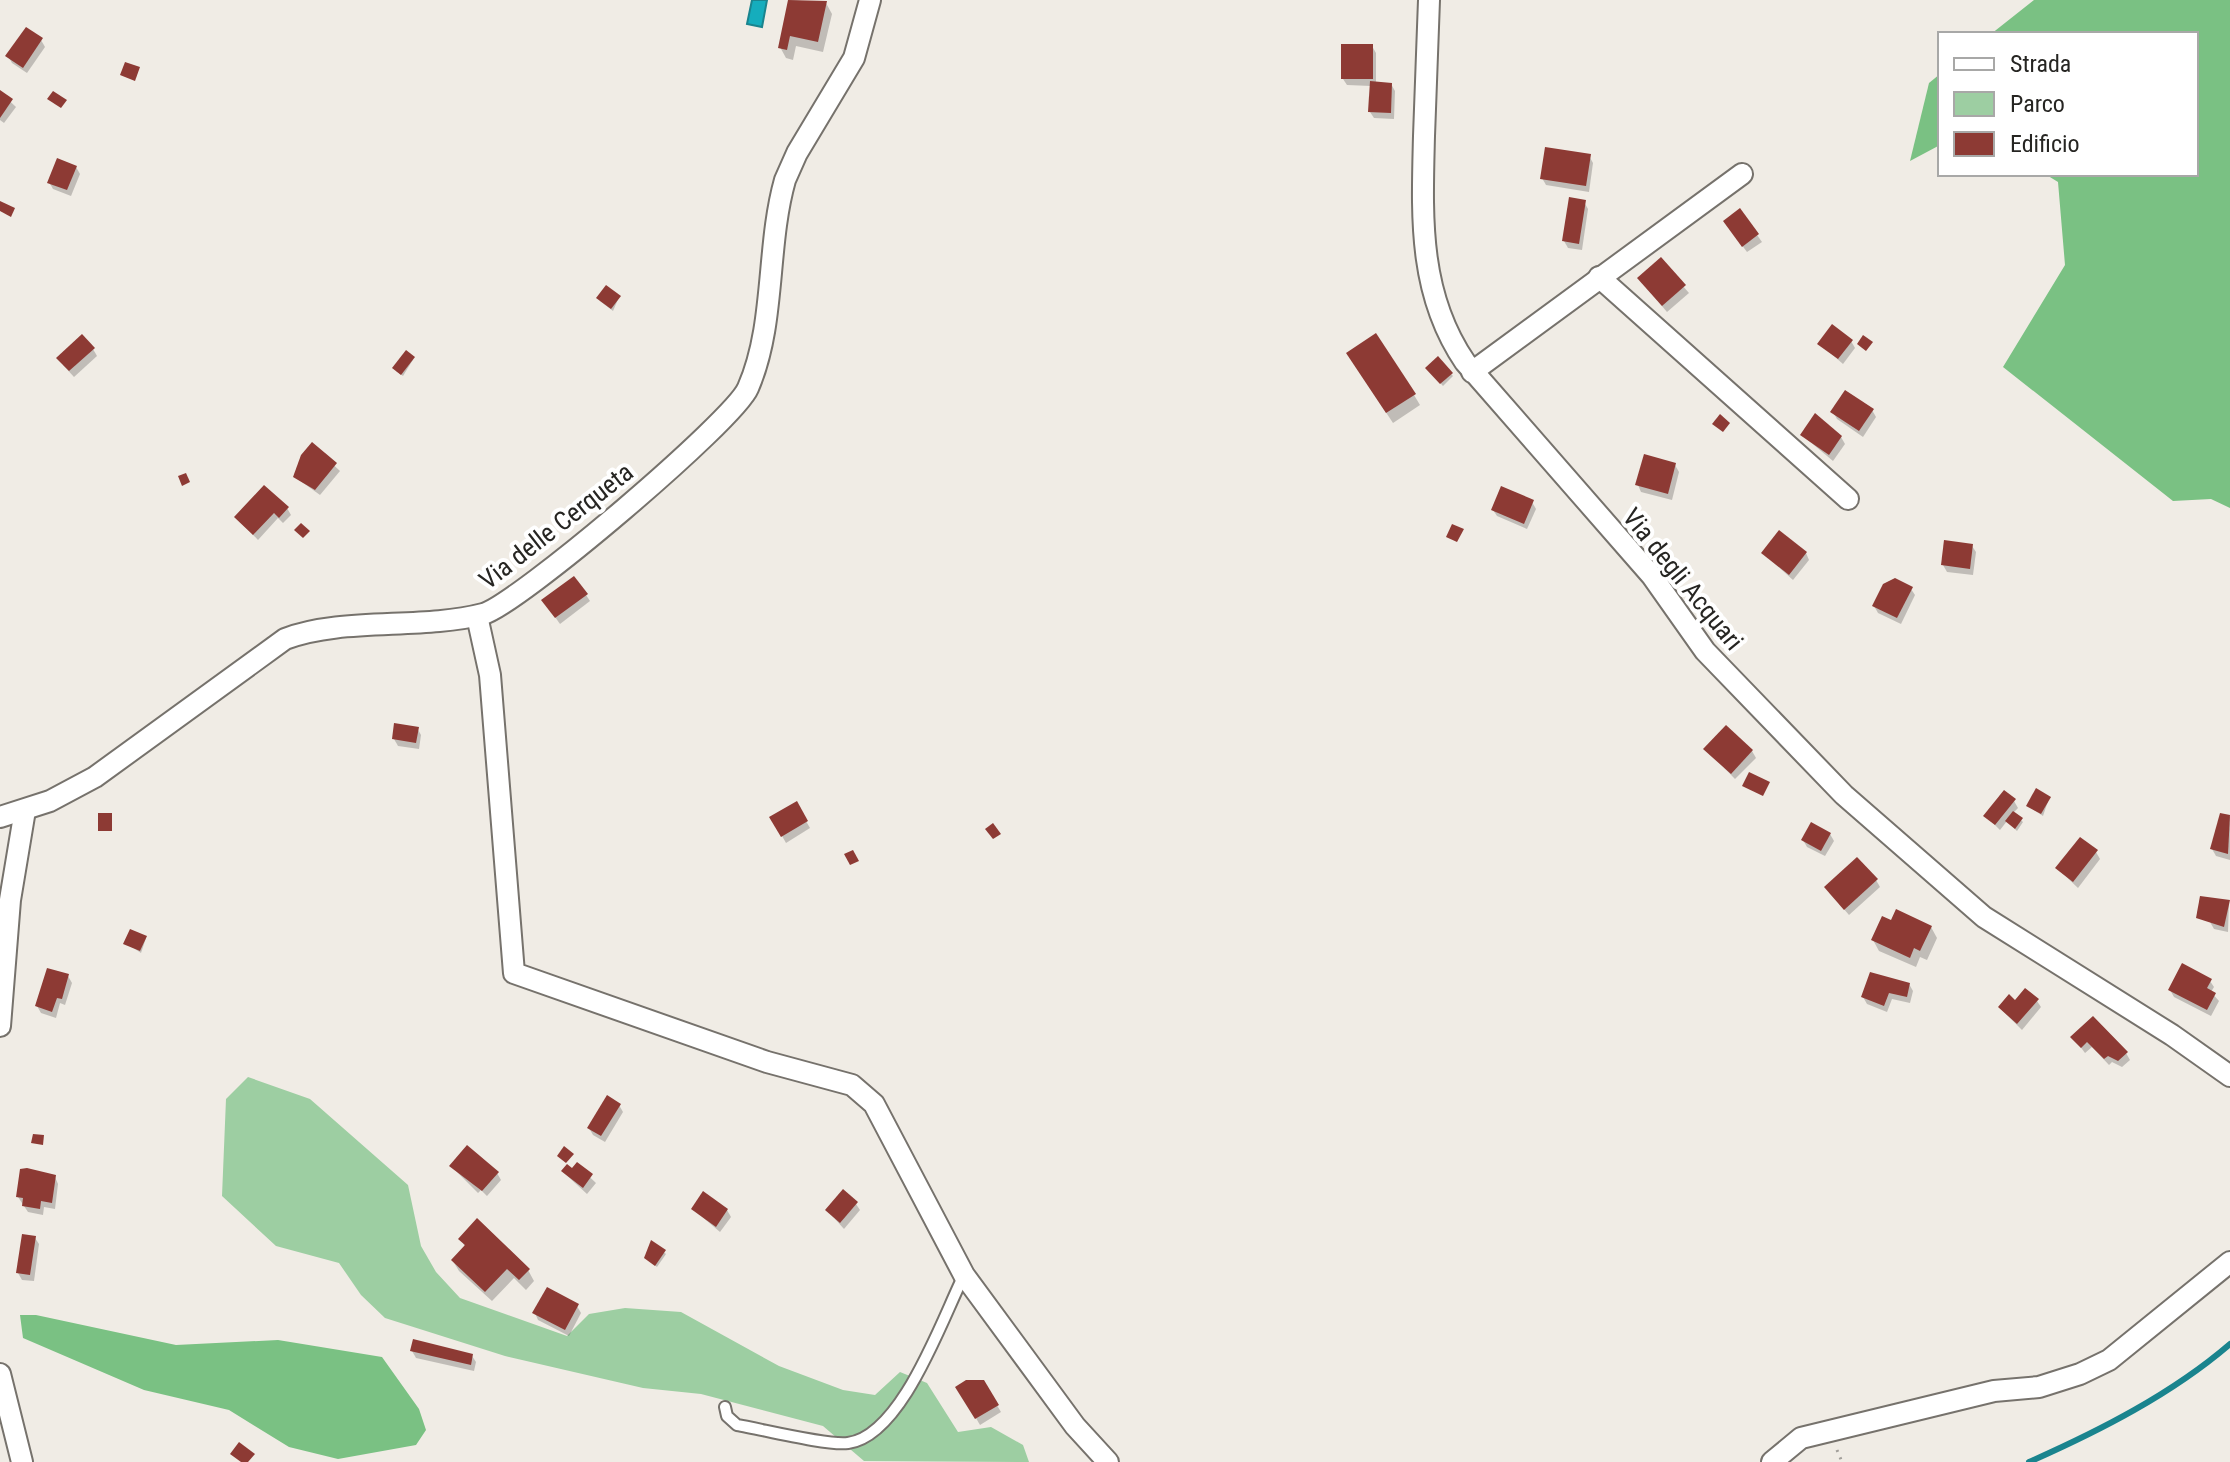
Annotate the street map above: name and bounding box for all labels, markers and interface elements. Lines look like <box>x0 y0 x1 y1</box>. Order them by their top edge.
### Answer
legend <box>1938 32 2198 176</box>
text: Strada <box>2010 50 2071 78</box>
text: Parco <box>2010 90 2065 118</box>
text: Edificio <box>2010 130 2080 158</box>
street label: Via delle Cerqueta <box>473 457 639 595</box>
street label: Via degli Acquari <box>1617 502 1749 656</box>

